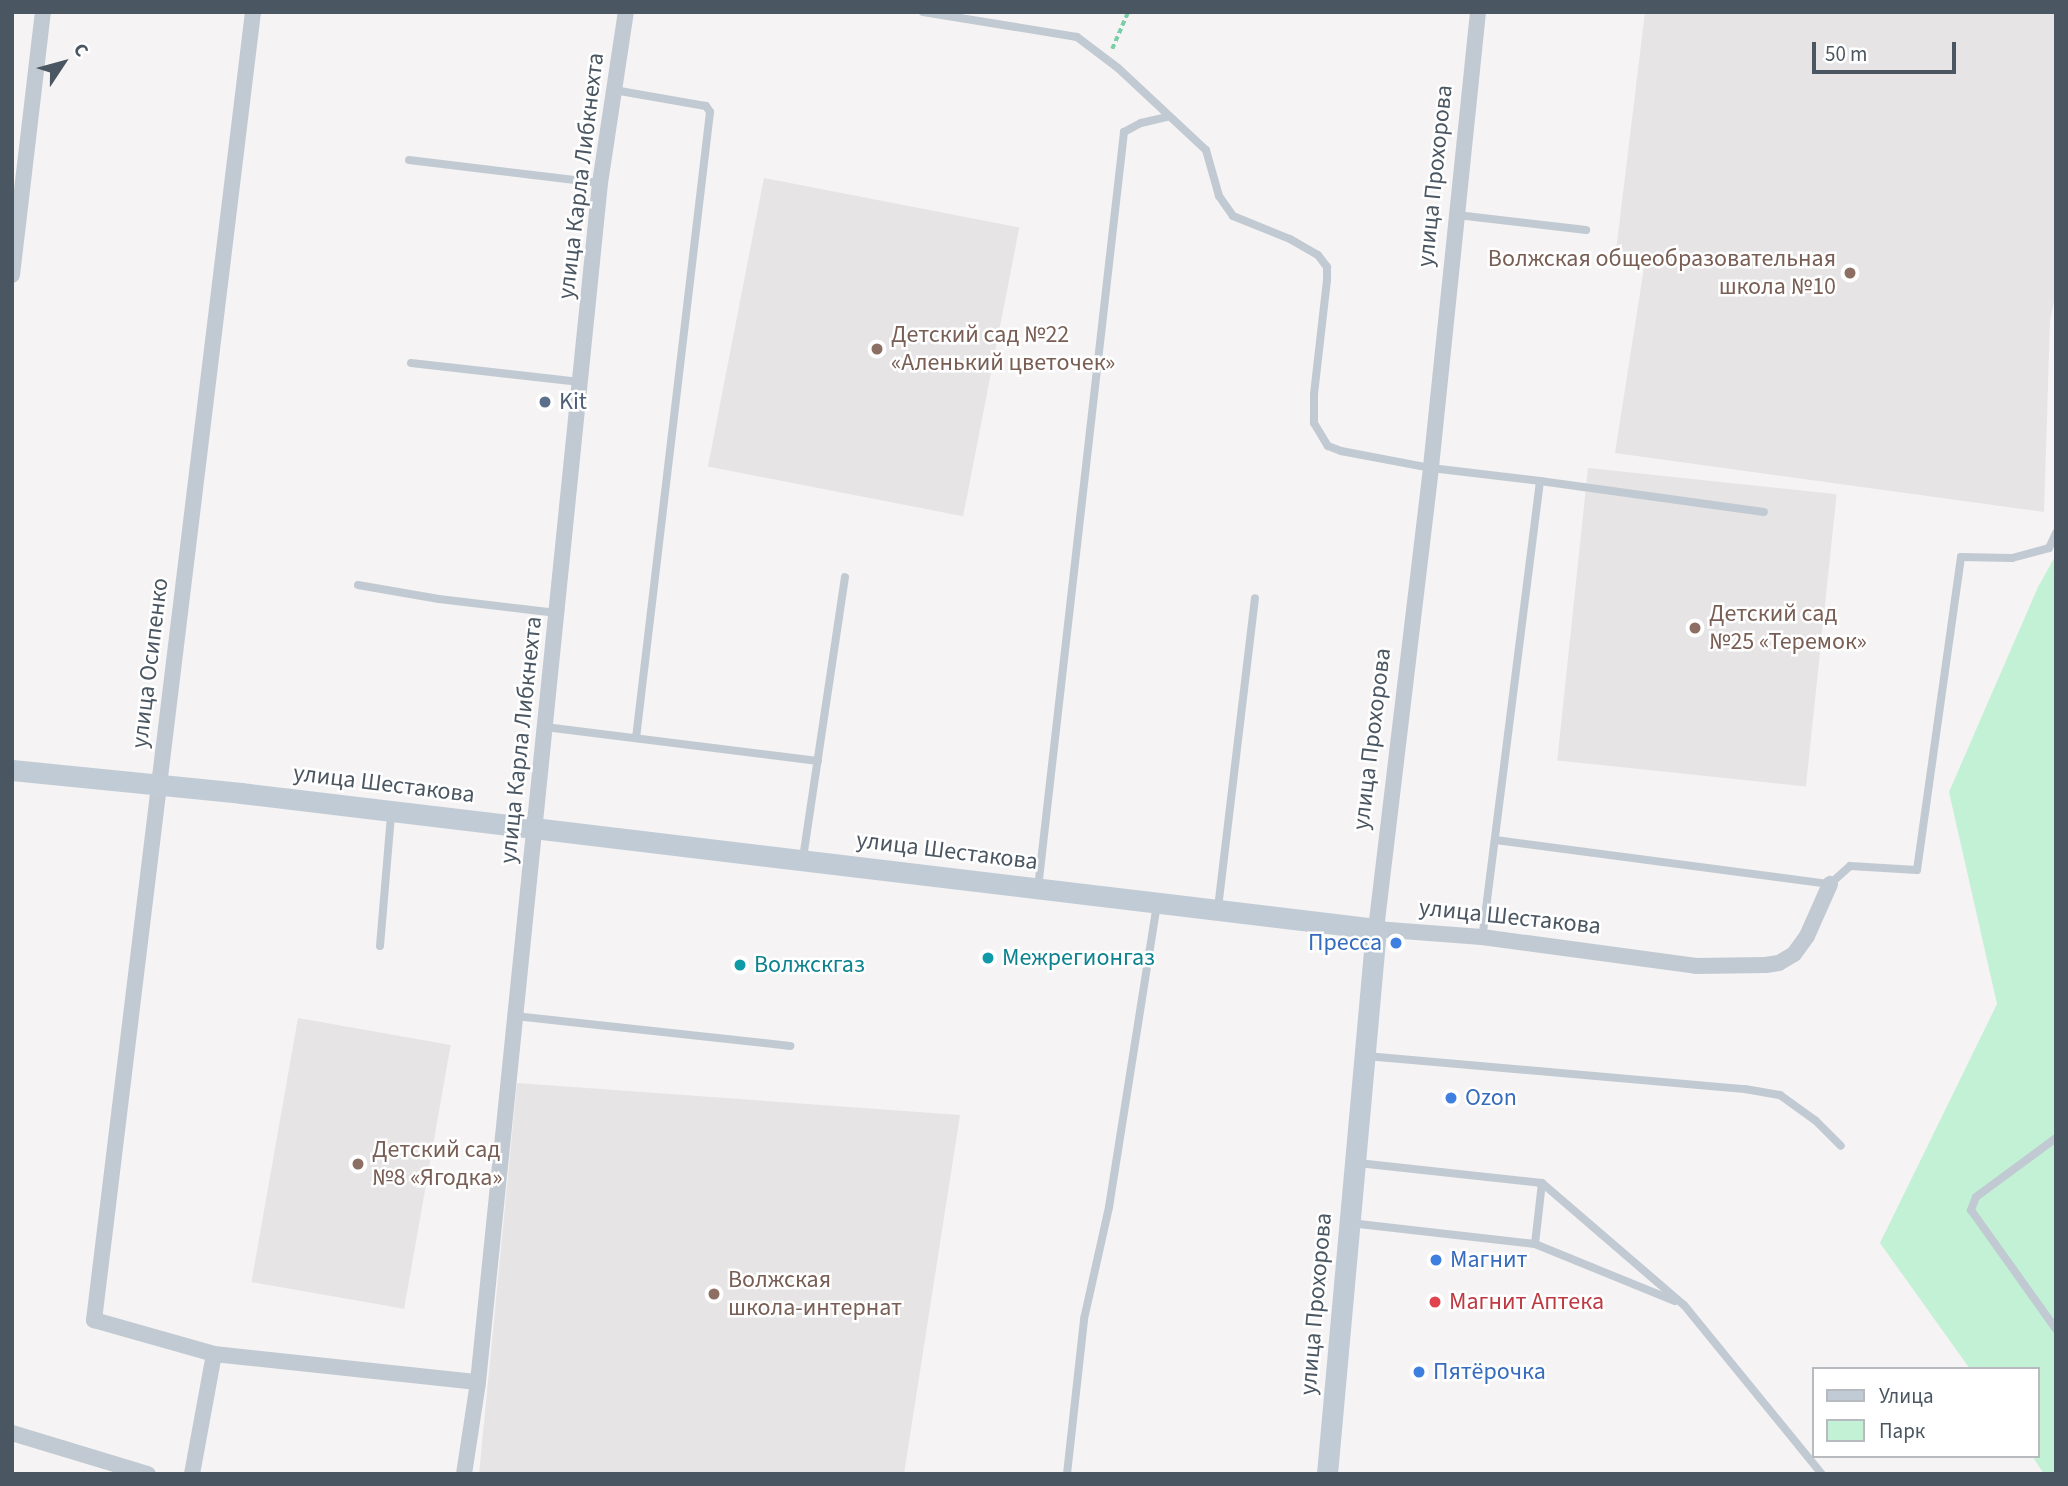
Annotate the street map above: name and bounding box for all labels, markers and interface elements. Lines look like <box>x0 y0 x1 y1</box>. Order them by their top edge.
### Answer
north arrow <box>28 28 98 98</box>
scale bar <box>1816 28 1960 72</box>
text: С <box>66 38 95 63</box>
text: 50 m <box>1825 39 1867 69</box>
street label: улица Карла Либкнехта <box>552 51 610 301</box>
street label: улица Прохорова <box>1411 83 1459 269</box>
place label: Волжская общеобразовательная школа №10 <box>1488 245 1836 301</box>
marker: Волжская общеобразовательная школа №10 <box>1842 265 1858 281</box>
place label: Детский сад №22 «Аленький цветочек» <box>891 321 1115 377</box>
marker: Детский сад №22 «Аленький цветочек» <box>869 341 885 357</box>
place label: Kit <box>559 388 587 416</box>
marker: Kit <box>537 394 553 410</box>
street label: улица Осипенко <box>125 576 175 750</box>
place label: Детский сад №25 «Теремок» <box>1709 600 1867 656</box>
street label: улица Карла Либкнехта <box>494 615 548 865</box>
marker: Детский сад №25 «Теремок» <box>1687 620 1703 636</box>
street label: улица Прохорова <box>1347 646 1397 832</box>
street label: улица Шестакова <box>292 759 476 809</box>
street label: улица Шестакова <box>855 826 1039 876</box>
street label: улица Шестакова <box>1418 893 1602 941</box>
place label: Пресса <box>1308 929 1382 957</box>
marker: Пресса <box>1388 935 1404 951</box>
place label: Межрегионгаз <box>1002 944 1155 972</box>
marker: Межрегионгаз <box>980 950 996 966</box>
place label: Волжскгаз <box>754 951 865 979</box>
marker: Волжскгаз <box>732 957 748 973</box>
place label: Ozon <box>1465 1084 1517 1112</box>
marker: Ozon <box>1443 1090 1459 1106</box>
place label: Детский сад №8 «Ягодка» <box>372 1136 503 1192</box>
marker: Детский сад №8 «Ягодка» <box>350 1156 366 1172</box>
street label: улица Прохорова <box>1294 1212 1338 1396</box>
place label: Магнит <box>1450 1246 1527 1274</box>
marker: Магнит <box>1428 1252 1444 1268</box>
place label: Волжская школа-интернат <box>728 1266 902 1322</box>
marker: Волжская школа-интернат <box>706 1286 722 1302</box>
place label: Магнит Аптека <box>1449 1288 1604 1316</box>
marker: Магнит Аптека <box>1427 1294 1443 1310</box>
place label: Пятёрочка <box>1433 1358 1546 1386</box>
marker: Пятёрочка <box>1411 1364 1427 1380</box>
legend <box>1812 1367 2040 1458</box>
text: Улица <box>1879 1381 1934 1411</box>
text: Парк <box>1879 1416 1925 1446</box>

